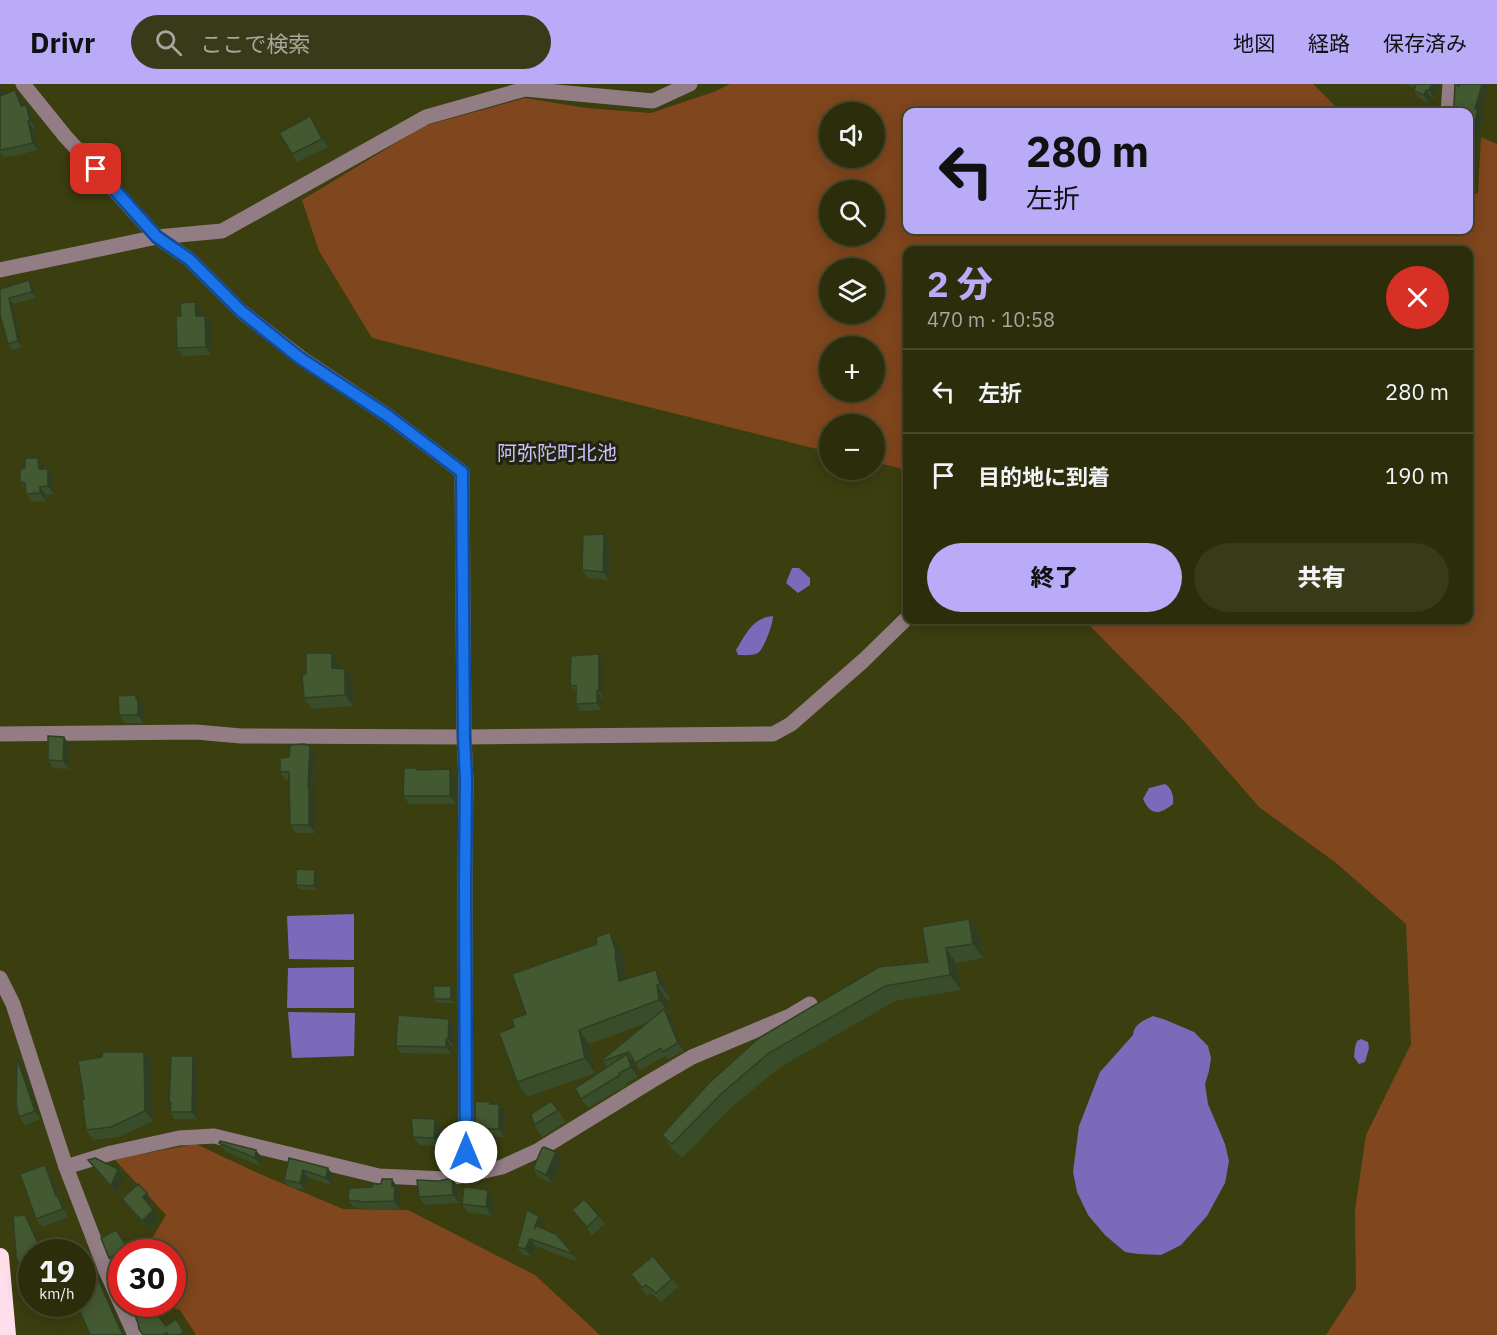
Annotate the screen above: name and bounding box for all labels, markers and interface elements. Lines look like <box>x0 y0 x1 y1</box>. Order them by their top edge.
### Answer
search box <box>131 15 551 69</box>
text: Drivr <box>30 24 95 61</box>
icon: search <box>152 26 185 59</box>
text: ここで検索 <box>200 29 310 58</box>
text: 地図 <box>1233 29 1275 57</box>
text: 経路 <box>1308 29 1350 57</box>
text: 保存済み <box>1383 29 1467 57</box>
map controls <box>819 102 885 480</box>
button: sound <box>819 102 885 168</box>
text: 280 m <box>1026 124 1149 179</box>
icon: left <box>927 132 1005 210</box>
pin <box>70 143 121 194</box>
icon: arrive <box>79 152 112 185</box>
button: search <box>819 180 885 246</box>
text: 左折 <box>1026 180 1080 215</box>
button: layers <box>819 258 885 324</box>
text: 2 分 <box>927 260 993 307</box>
button: close <box>1386 266 1449 329</box>
text: 470 m · 10:58 <box>927 306 1055 333</box>
button: + <box>819 336 885 402</box>
icon: left <box>927 375 960 408</box>
text: 280 m <box>1385 377 1449 406</box>
text: 左折 <box>978 378 1022 407</box>
button: − <box>819 414 885 480</box>
district label: 阿弥陀町北池 <box>497 439 617 466</box>
icon: arrive <box>927 459 960 492</box>
text: 190 m <box>1385 461 1449 490</box>
text: 目的地に到着 <box>978 462 1110 491</box>
button: 終了 <box>927 543 1182 612</box>
button: 共有 <box>1194 543 1449 612</box>
position arrow <box>434 1120 498 1184</box>
speed limit sign: 30 <box>108 1239 186 1317</box>
text: 19 <box>39 1251 75 1290</box>
text: km/h <box>39 1284 75 1303</box>

